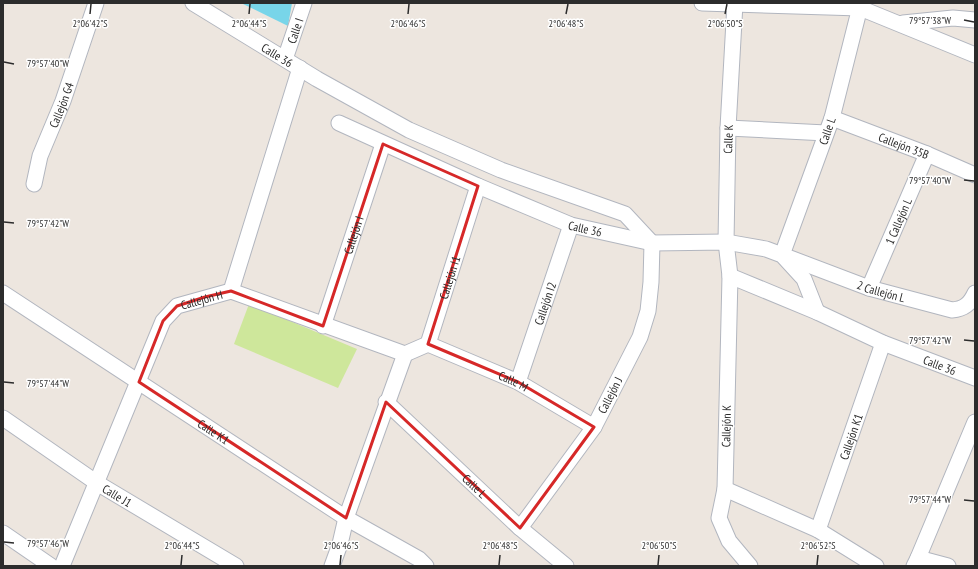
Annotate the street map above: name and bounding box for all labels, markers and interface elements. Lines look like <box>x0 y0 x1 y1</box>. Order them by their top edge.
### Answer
text: 79°57'38"W <box>909 14 951 27</box>
street label: Calle I <box>283 16 306 45</box>
text: 2°06'42"S <box>73 17 107 30</box>
text: 2°06'44"S <box>232 17 266 30</box>
text: 2°06'46"S <box>391 17 425 30</box>
text: 2°06'48"S <box>549 17 583 30</box>
text: 2°06'50"S <box>708 17 742 30</box>
street label: Calle 36 <box>259 39 296 70</box>
text: 79°57'40"W <box>27 57 69 70</box>
street label: Callejón G4 <box>45 79 77 130</box>
street label: Calle L <box>815 115 839 147</box>
street label: Calle K <box>720 124 736 154</box>
street label: Callejón 35B <box>877 129 932 162</box>
text: 79°57'40"W <box>909 174 951 187</box>
street label: 1 Callejón L <box>881 195 915 247</box>
street label: Callejón I <box>340 214 366 256</box>
text: 79°57'42"W <box>27 217 69 230</box>
street label: Calle 36 <box>567 217 603 239</box>
street label: Callejón I1 <box>435 254 463 301</box>
street label: 2 Callejón L <box>855 277 907 305</box>
street label: Callejón I2 <box>530 280 559 327</box>
street label: Callejón H <box>179 286 224 312</box>
text: 79°57'42"W <box>909 334 951 347</box>
street label: Calle 36 <box>921 352 959 378</box>
street label: Calle M <box>497 367 531 394</box>
street label: Callejón J <box>594 374 626 416</box>
text: 79°57'44"W <box>27 377 69 390</box>
street label: Callejón K <box>718 405 734 447</box>
street label: Callejón K1 <box>836 412 865 461</box>
street label: Calle K1 <box>195 415 232 447</box>
street label: Calle L <box>459 470 490 501</box>
street label: Calle J1 <box>100 481 135 510</box>
text: 79°57'44"W <box>909 493 951 506</box>
text: 79°57'46"W <box>27 537 69 550</box>
text: 2°06'44"S <box>165 539 199 552</box>
text: 2°06'46"S <box>324 539 358 552</box>
text: 2°06'48"S <box>483 539 517 552</box>
text: 2°06'50"S <box>642 539 676 552</box>
text: 2°06'52"S <box>801 539 835 552</box>

